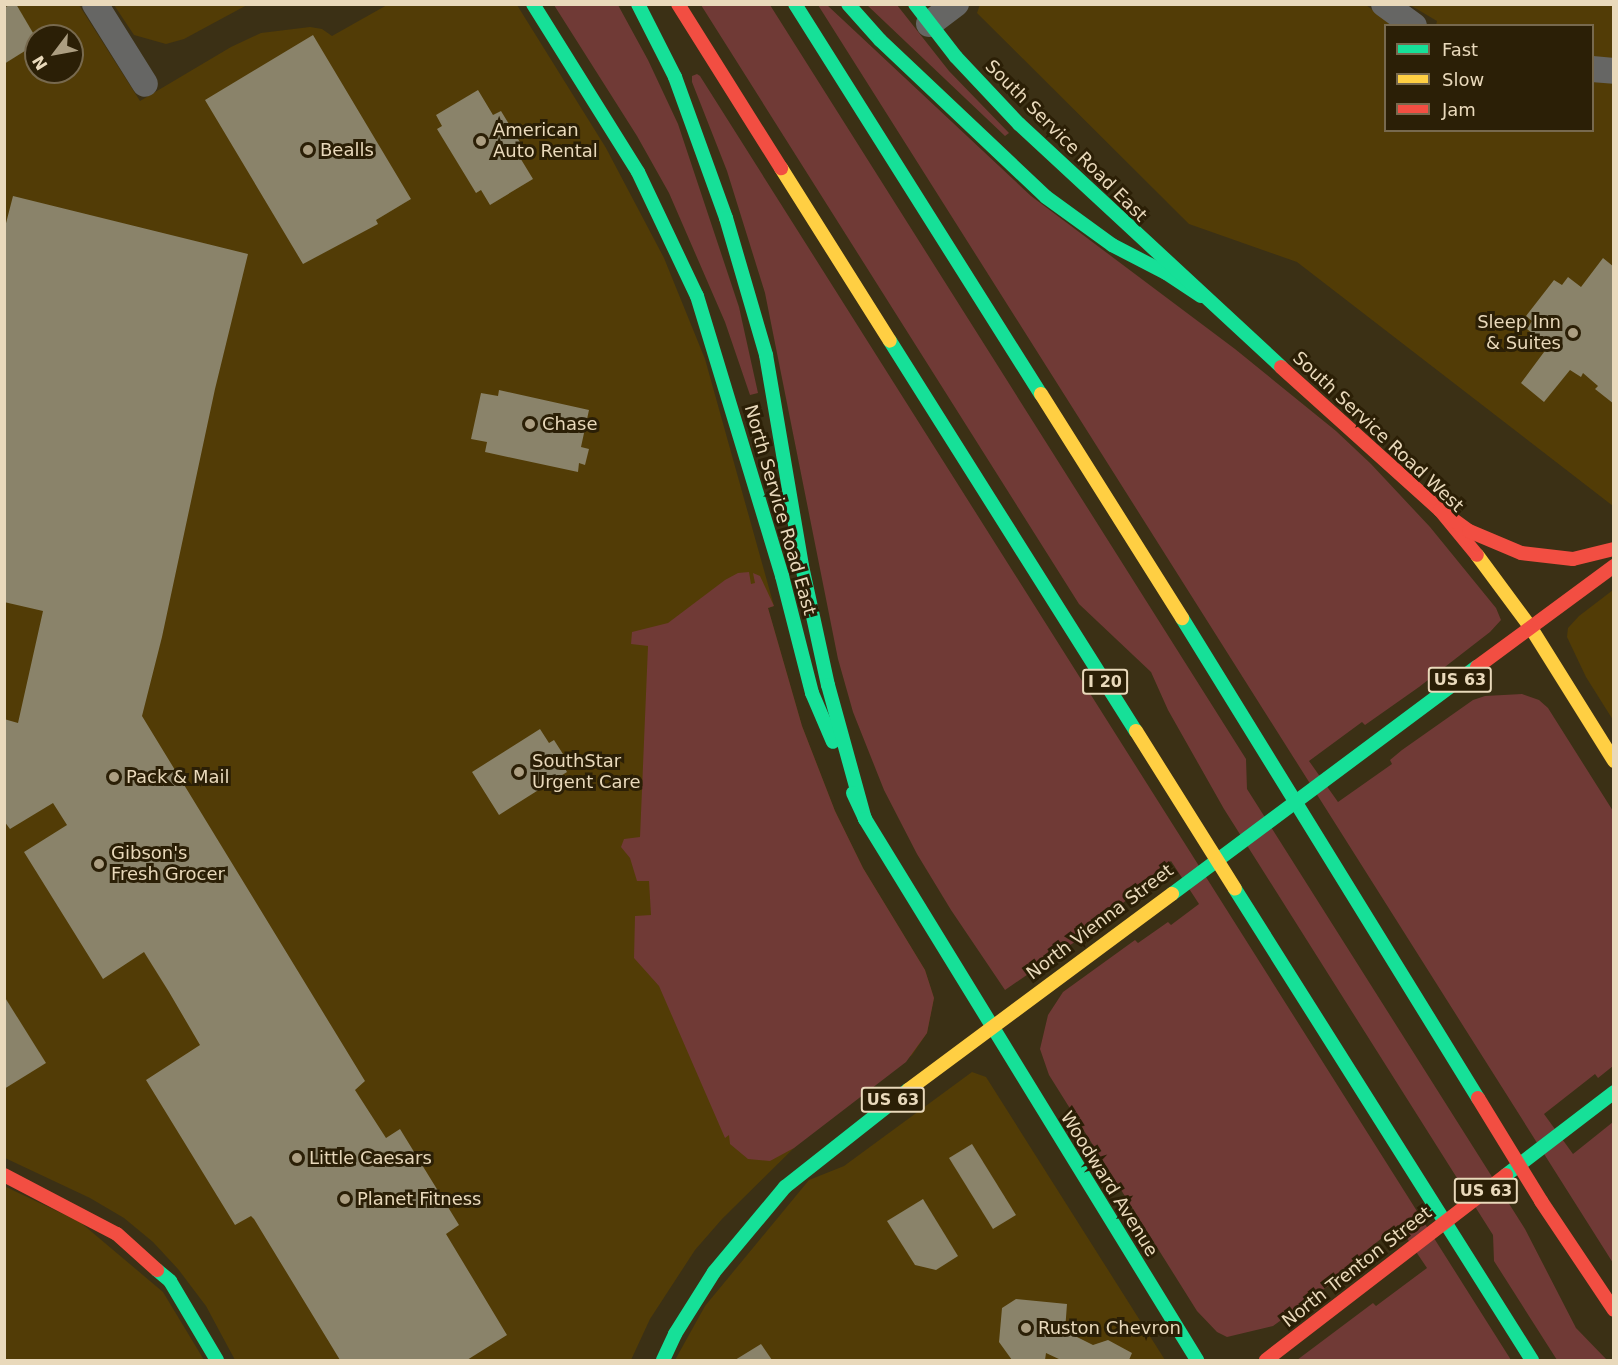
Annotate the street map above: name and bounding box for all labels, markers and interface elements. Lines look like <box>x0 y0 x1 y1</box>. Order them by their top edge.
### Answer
north arrow <box>24 24 84 84</box>
legend <box>1384 24 1594 132</box>
text: Fast <box>1442 39 1478 60</box>
text: N <box>28 52 52 73</box>
street label: South Service Road East <box>981 56 1151 226</box>
text: Slow <box>1442 69 1484 90</box>
text: Jam <box>1442 99 1476 120</box>
place label: American Auto Rental <box>493 120 598 162</box>
marker: American Auto Rental <box>474 134 488 148</box>
place label: Bealls <box>320 139 374 161</box>
marker: Bealls <box>301 143 315 157</box>
place label: Sleep Inn & Suites <box>1477 312 1561 354</box>
marker: Sleep Inn & Suites <box>1566 326 1580 340</box>
street label: South Service Road West <box>1288 347 1468 517</box>
street label: North Service Road East <box>740 402 820 618</box>
place label: Chase <box>542 413 597 435</box>
marker: Chase <box>523 417 537 431</box>
road number: US 63 <box>1427 667 1493 693</box>
road number: I 20 <box>1081 669 1129 695</box>
place label: SouthStar Urgent Care <box>532 751 641 794</box>
marker: SouthStar Urgent Care <box>510 763 528 781</box>
place label: Pack & Mail <box>126 766 229 788</box>
marker: Pack & Mail <box>107 770 121 784</box>
place label: Gibson's Fresh Grocer <box>111 843 225 886</box>
marker: Gibson's Fresh Grocer <box>92 857 106 871</box>
street label: North Vienna Street <box>1022 860 1178 984</box>
road number: US 63 <box>860 1087 926 1113</box>
street label: Woodward Avenue <box>1056 1107 1162 1261</box>
place label: Little Caesars <box>309 1147 432 1169</box>
marker: Little Caesars <box>290 1151 304 1165</box>
road number: US 63 <box>1453 1178 1519 1204</box>
place label: Planet Fitness <box>357 1188 481 1210</box>
marker: Planet Fitness <box>338 1192 352 1206</box>
street label: North Trenton Street <box>1278 1202 1436 1332</box>
place label: Ruston Chevron <box>1038 1317 1181 1339</box>
marker: Ruston Chevron <box>1019 1321 1033 1335</box>

